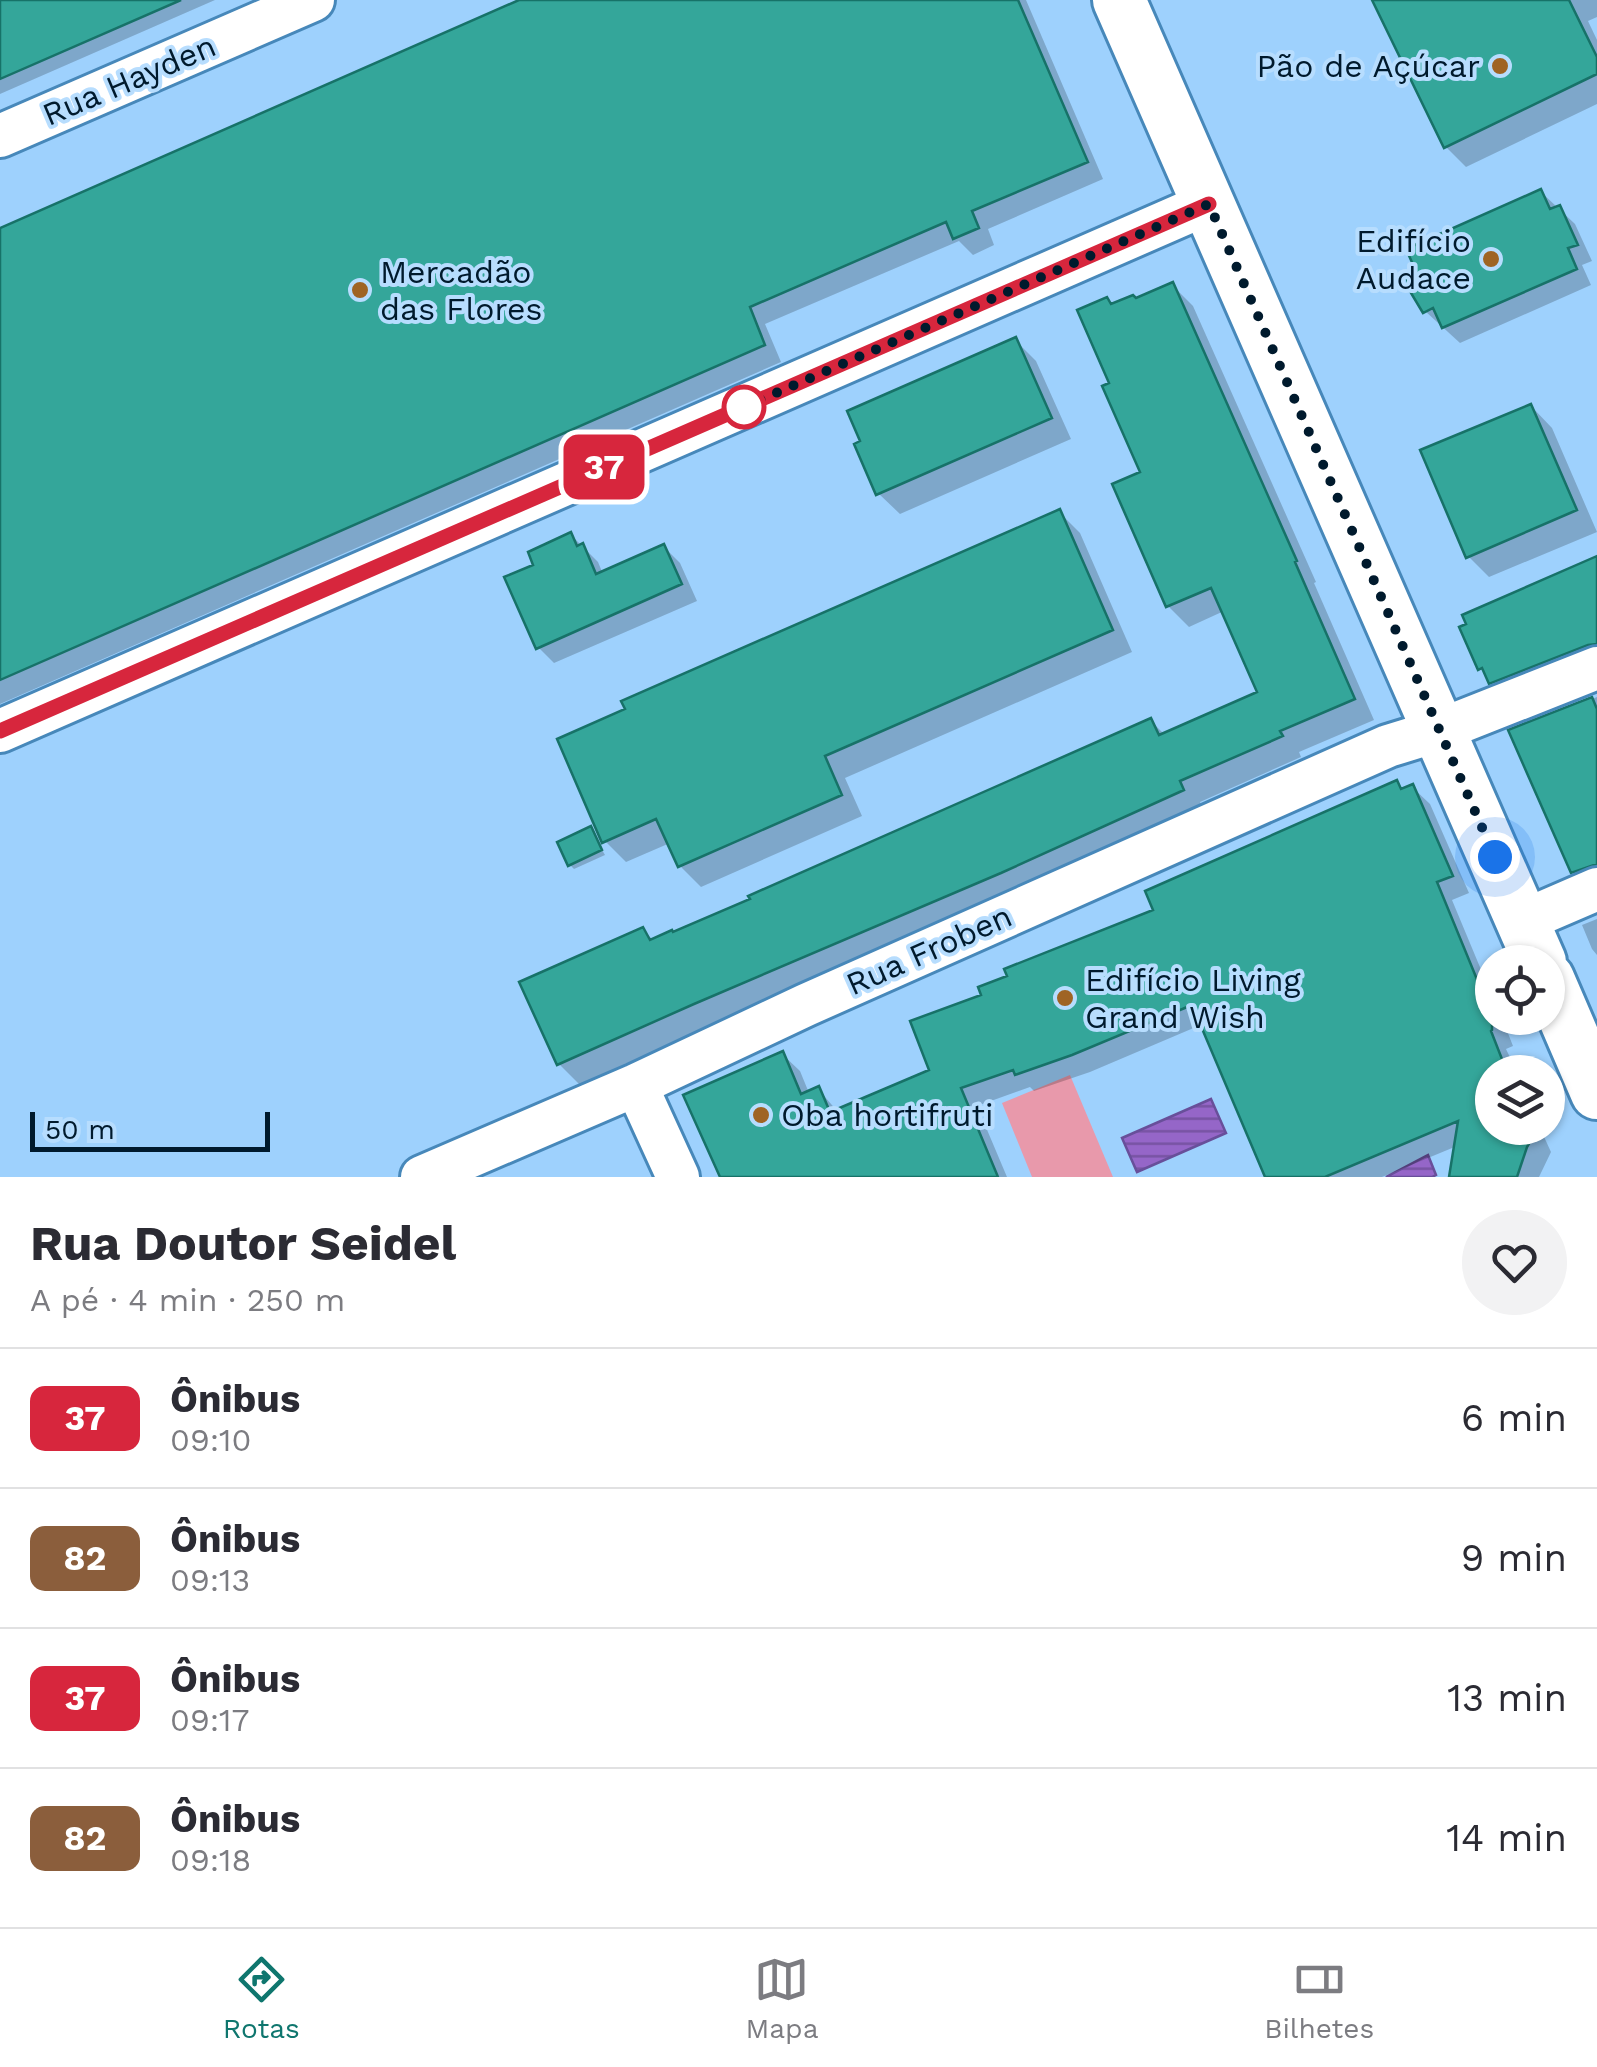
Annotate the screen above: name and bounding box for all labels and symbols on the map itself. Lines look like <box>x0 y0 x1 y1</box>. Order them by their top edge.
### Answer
street label: Rua Hayden <box>37 27 221 133</box>
place label: Pão de Açúcar <box>1257 47 1480 85</box>
marker: Pão de Açúcar <box>1489 55 1511 77</box>
place label: Edifício Audace <box>1356 222 1471 297</box>
marker: Edifício Audace <box>1480 248 1502 270</box>
place label: Mercadão das Flores <box>380 253 542 328</box>
marker: Mercadão das Flores <box>349 279 371 301</box>
unlabelled marker <box>723 386 765 428</box>
line badge: 37 <box>559 434 649 500</box>
your location <box>1470 832 1520 882</box>
street label: Rua Froben <box>840 897 1018 1003</box>
place label: Edifício Living Grand Wish <box>1085 961 1302 1036</box>
marker: Edifício Living Grand Wish <box>1054 987 1076 1009</box>
place label: Oba hortifruti <box>781 1096 993 1134</box>
marker: Oba hortifruti <box>750 1104 772 1126</box>
scale bar <box>30 1107 270 1152</box>

